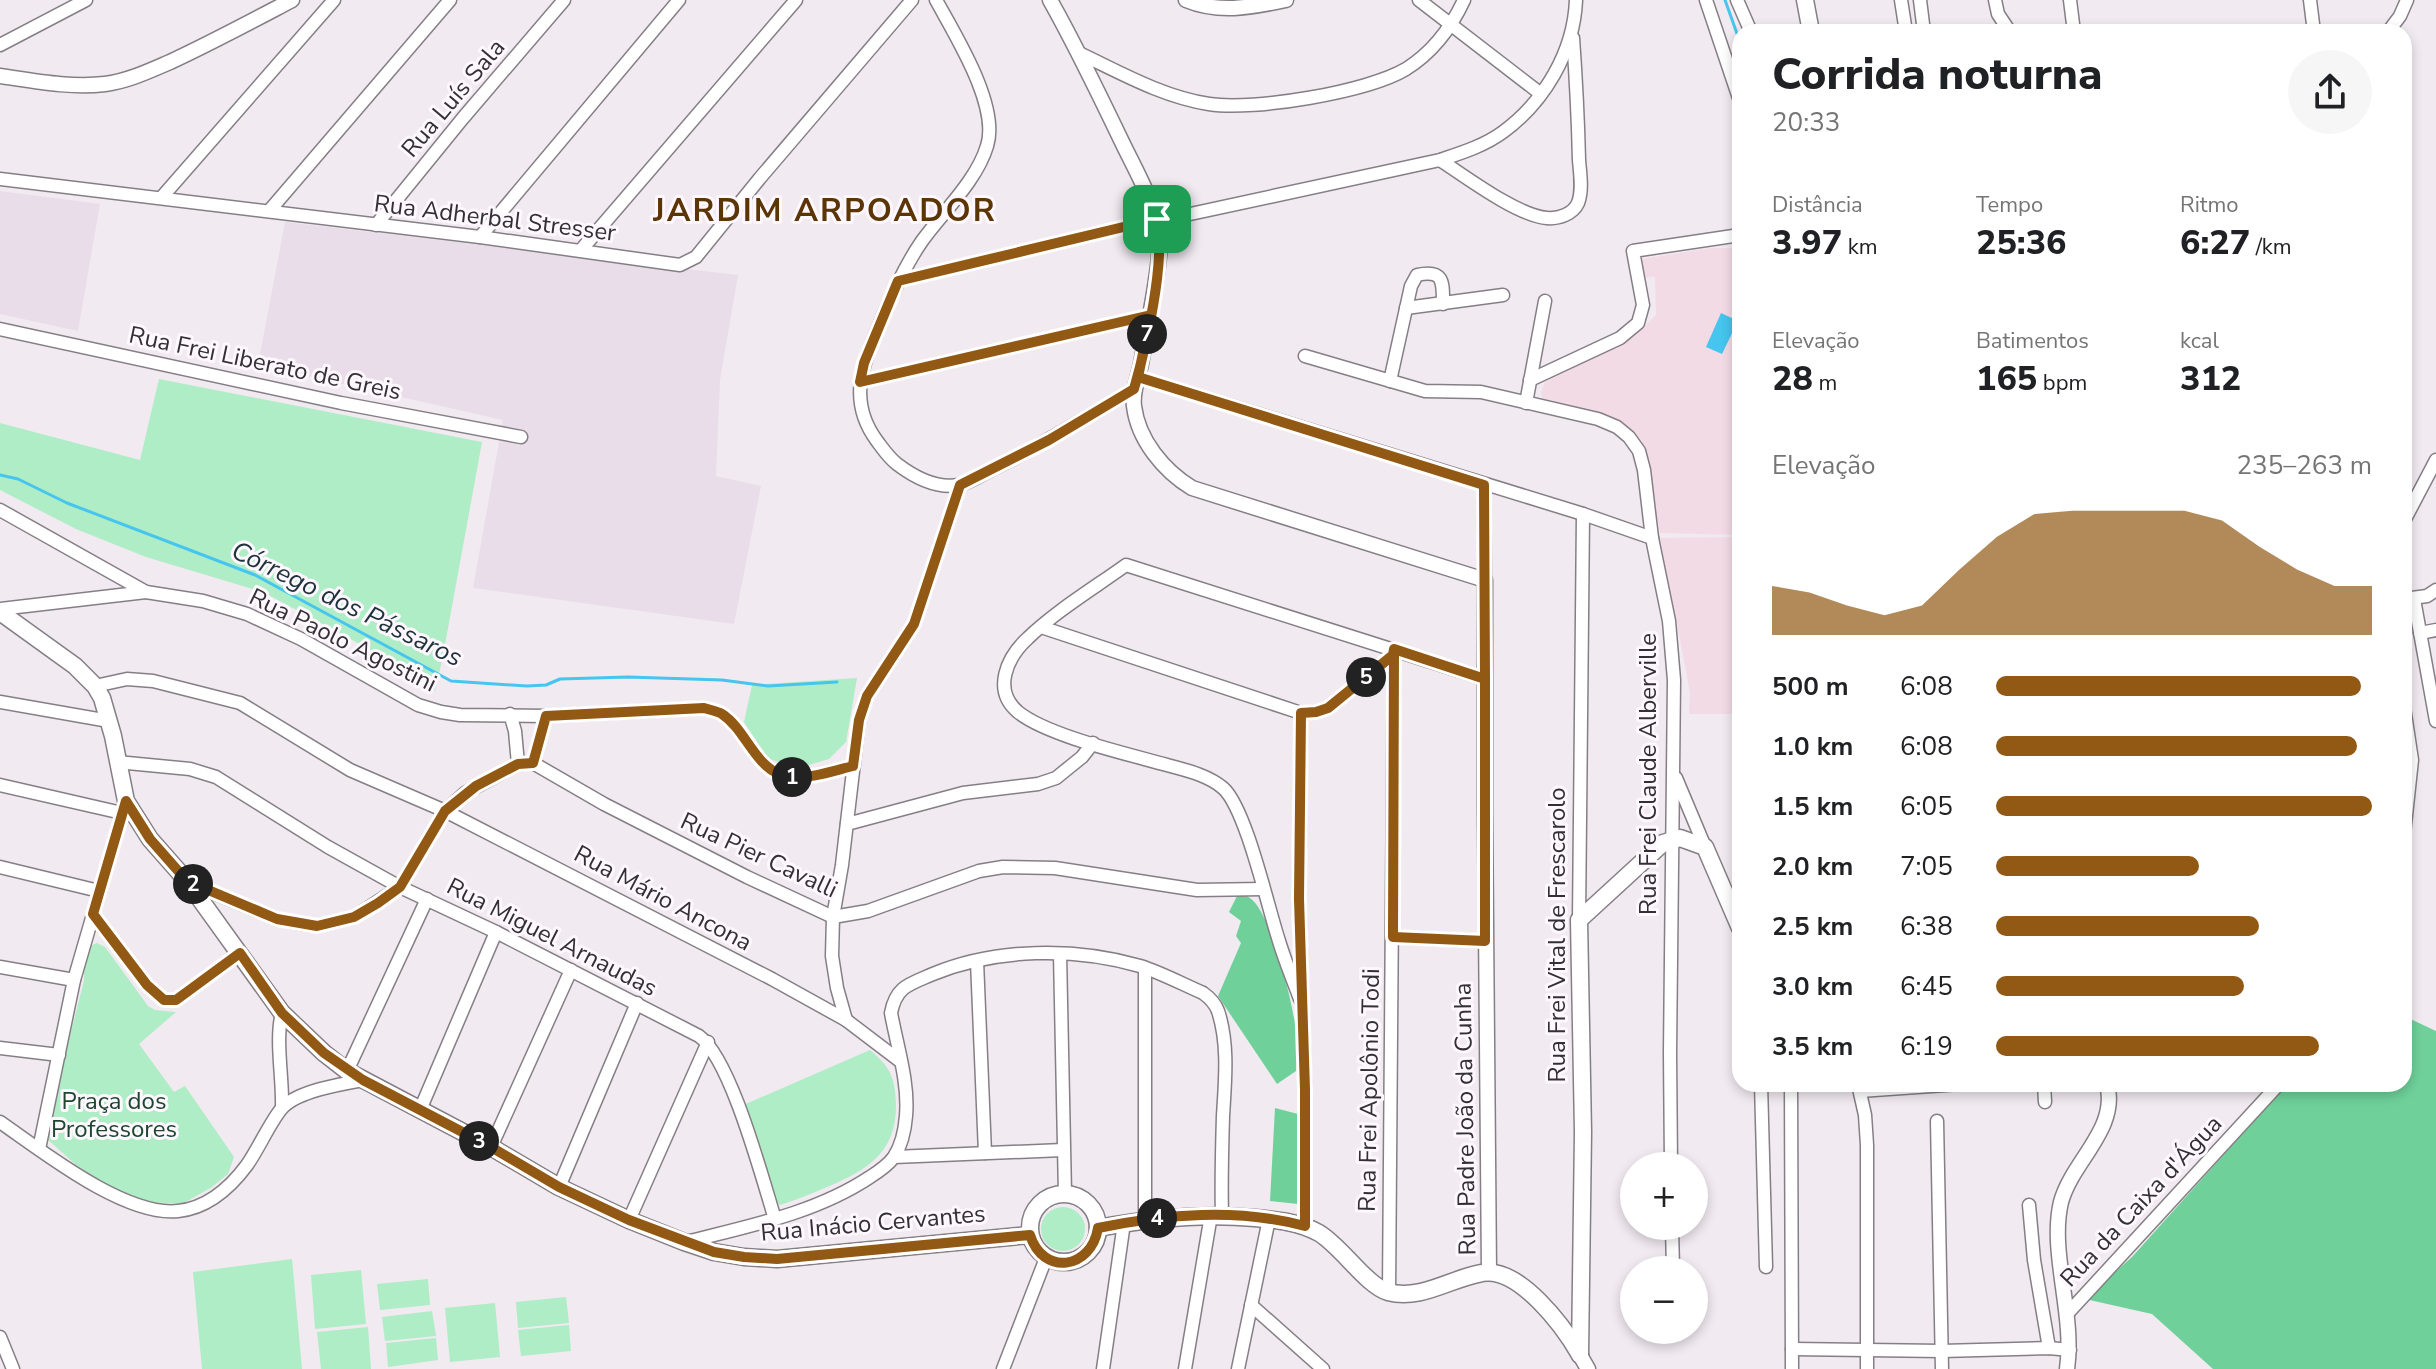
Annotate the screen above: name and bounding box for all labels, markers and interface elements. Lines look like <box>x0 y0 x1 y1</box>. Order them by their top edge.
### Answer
street label: Rua Luís Sala <box>394 32 512 164</box>
text: Corrida noturna <box>1772 45 2102 105</box>
button: share <box>2288 50 2372 134</box>
text: 20:33 <box>1772 105 1840 140</box>
pin <box>1123 185 1191 253</box>
street label: Rua Adherbal Stresser <box>372 187 618 249</box>
district label: JARDIM ARPOADOR <box>652 189 997 232</box>
text: Distância <box>1772 190 1863 220</box>
text: Tempo <box>1976 190 2043 220</box>
text: Ritmo <box>2180 190 2239 220</box>
icon: arrive <box>1135 197 1179 241</box>
text: 3.97 <box>1772 220 1842 266</box>
text: 25:36 <box>1976 220 2066 266</box>
text: 6:27 <box>2180 220 2250 266</box>
text: km <box>1842 232 1878 262</box>
text: /km <box>2250 232 2292 262</box>
pin: 7 <box>1127 314 1167 354</box>
street label: Rua Frei Liberato de Greis <box>126 319 404 407</box>
text: 7 <box>1140 319 1154 349</box>
text: Elevação <box>1772 326 1860 356</box>
text: Batimentos <box>1976 326 2089 356</box>
text: kcal <box>2180 326 2219 356</box>
text: 28 <box>1772 356 1813 402</box>
text: 165 <box>1976 356 2037 402</box>
text: 312 <box>2180 356 2241 402</box>
text: m <box>1813 368 1837 398</box>
text: bpm <box>2037 368 2087 398</box>
text: Elevação <box>1772 448 1875 483</box>
text: 235–263 m <box>2236 448 2372 483</box>
water label: Córrego dos Pássaros <box>226 533 468 675</box>
street label: Rua Paolo Agostini <box>244 581 442 699</box>
street label: Rua Frei Claude Alberville <box>1632 633 1664 915</box>
pin: 5 <box>1346 657 1386 697</box>
text: 5 <box>1359 662 1373 692</box>
text: 500 m <box>1772 669 1849 704</box>
text: 6:08 <box>1900 669 1953 704</box>
text: 1.0 km <box>1772 729 1853 764</box>
text: 6:08 <box>1900 729 1953 764</box>
pin: 1 <box>772 757 812 797</box>
text: 1 <box>785 762 799 792</box>
street label: Rua Frei Vital de Frescarolo <box>1541 787 1573 1083</box>
text: 1.5 km <box>1772 789 1853 824</box>
text: 6:05 <box>1900 789 1953 824</box>
street label: Rua Pier Cavalli <box>675 805 843 905</box>
street label: Rua Mário Ancona <box>569 838 757 958</box>
text: 2.0 km <box>1772 849 1853 884</box>
text: 7:05 <box>1900 849 1953 884</box>
pin: 2 <box>173 864 213 904</box>
text: 2 <box>186 869 200 899</box>
street label: Rua Miguel Arnaudas <box>441 870 663 1004</box>
text: 2.5 km <box>1772 909 1853 944</box>
text: 6:38 <box>1900 909 1953 944</box>
street label: Rua Frei Apolônio Todi <box>1351 968 1387 1212</box>
text: 3.0 km <box>1772 969 1853 1004</box>
text: 6:45 <box>1900 969 1953 1004</box>
street label: Rua Padre João da Cunha <box>1447 982 1483 1256</box>
text: 3.5 km <box>1772 1029 1853 1064</box>
text: 6:19 <box>1900 1029 1953 1064</box>
park label: Praça dos Professores <box>51 1085 177 1145</box>
street label: Rua da Caixa d'Água <box>2053 1108 2229 1294</box>
pin: 3 <box>459 1121 499 1161</box>
text: 3 <box>472 1126 486 1156</box>
map controls <box>1620 1152 1708 1344</box>
button: + <box>1620 1152 1708 1240</box>
street label: Rua Inácio Cervantes <box>759 1197 987 1249</box>
pin: 4 <box>1137 1198 1177 1238</box>
text: 4 <box>1150 1203 1164 1233</box>
button: − <box>1620 1256 1708 1344</box>

